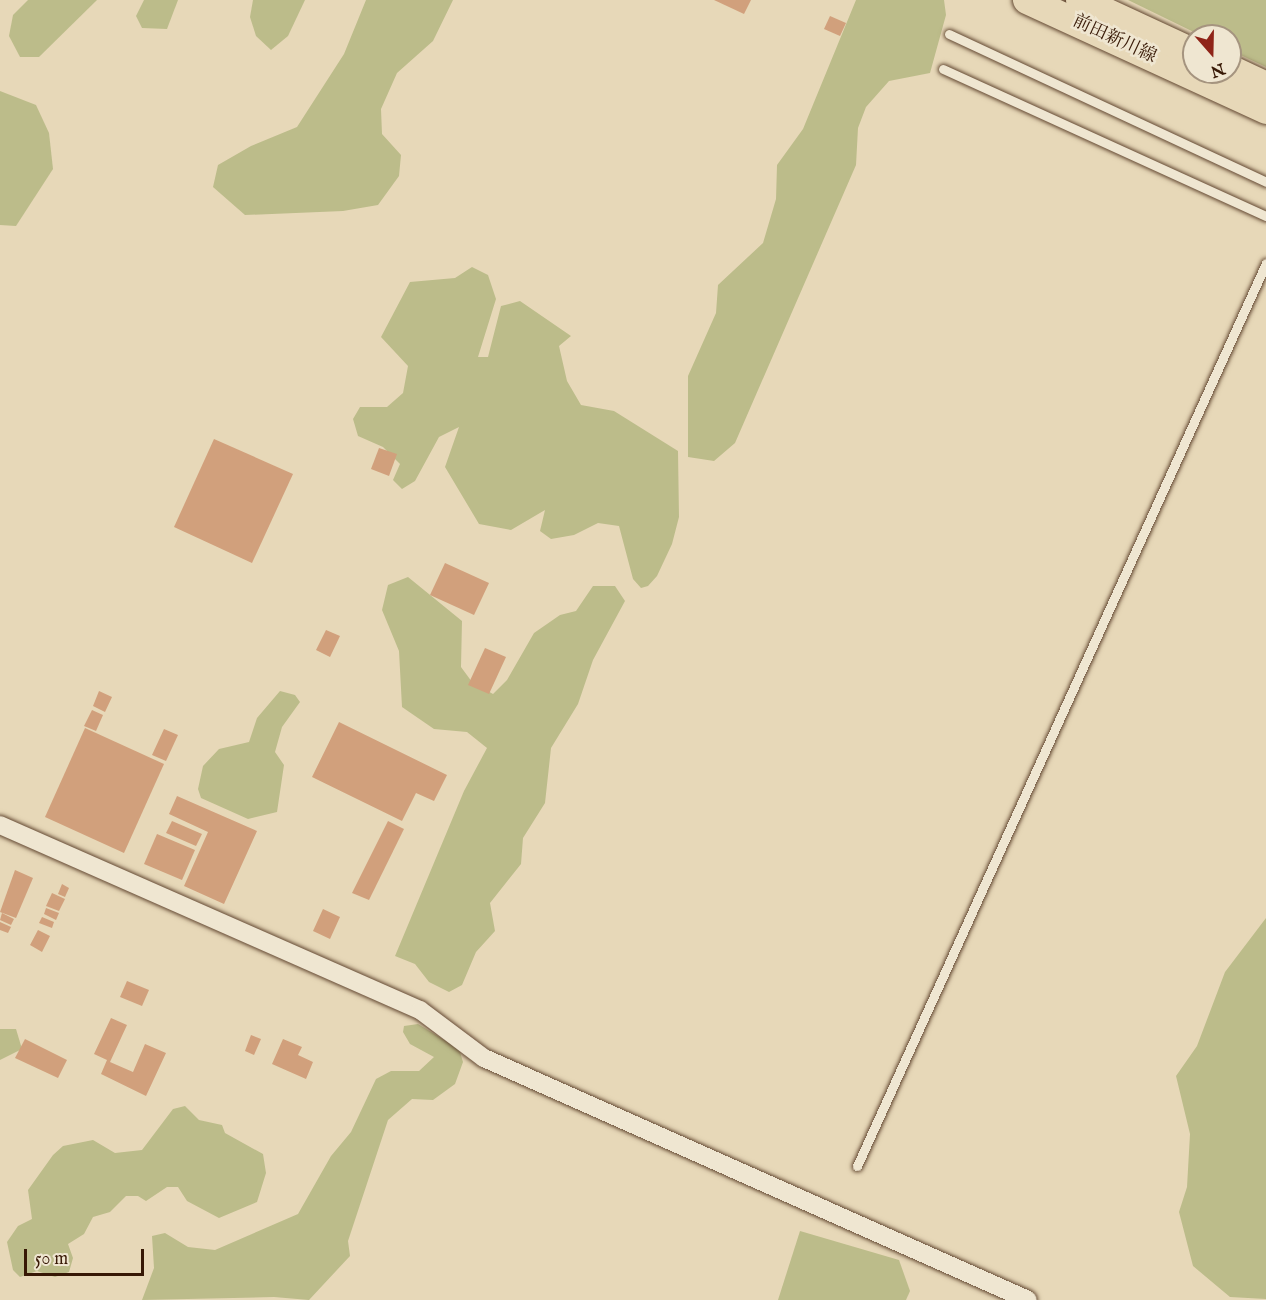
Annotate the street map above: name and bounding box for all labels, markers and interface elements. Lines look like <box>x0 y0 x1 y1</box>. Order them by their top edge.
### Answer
street label: 前田新川線 <box>1069 11 1159 69</box>
north arrow <box>1182 24 1242 84</box>
text: N <box>1208 57 1227 81</box>
scale bar <box>27 1237 147 1275</box>
text: 50 m <box>35 1248 68 1271</box>

